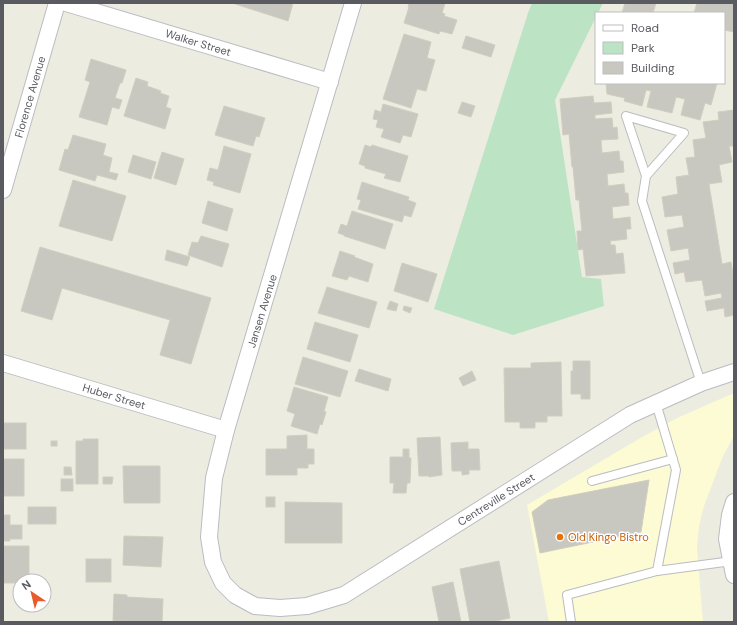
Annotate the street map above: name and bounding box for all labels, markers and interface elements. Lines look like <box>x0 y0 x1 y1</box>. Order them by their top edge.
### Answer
legend <box>595 12 725 84</box>
text: Road <box>631 20 659 36</box>
street label: Walker Street <box>164 26 233 59</box>
text: Park <box>631 40 655 56</box>
street label: Florence Avenue <box>12 54 48 139</box>
text: Building <box>631 60 675 76</box>
street label: Jansen Avenue <box>244 273 280 349</box>
street label: Huber Street <box>81 380 147 412</box>
street label: Centreville Street <box>455 470 537 529</box>
place label: Old Kingo Bistro <box>568 530 649 544</box>
marker: Old Kingo Bistro <box>555 532 565 542</box>
north arrow <box>12 573 52 613</box>
text: N <box>19 577 34 593</box>

